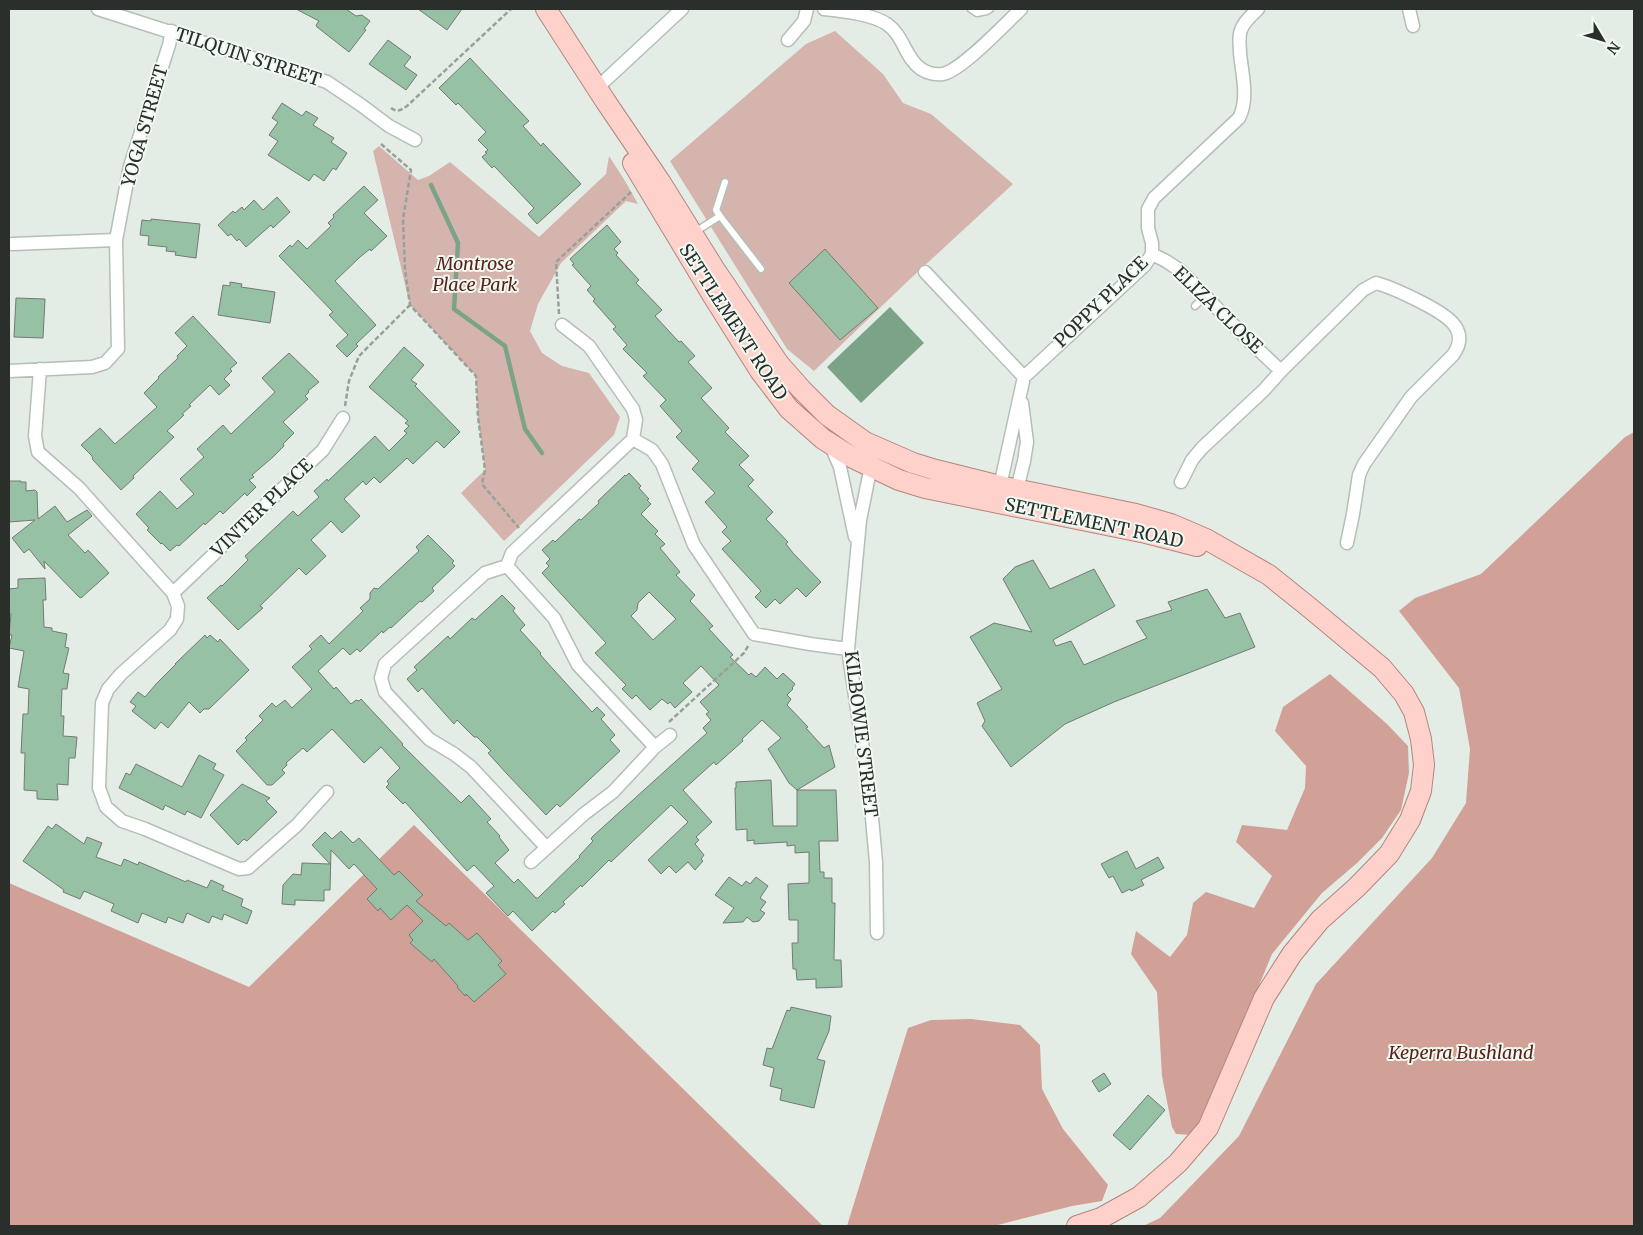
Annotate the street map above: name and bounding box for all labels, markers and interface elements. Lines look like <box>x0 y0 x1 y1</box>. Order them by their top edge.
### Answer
north arrow <box>1578 15 1628 65</box>
street label: TILQUIN STREET <box>172 22 325 91</box>
text: N <box>1603 38 1624 58</box>
street label: YOGA STREET <box>116 62 173 190</box>
street label: SETTLEMENT ROAD <box>674 239 793 404</box>
street label: POPPY PLACE <box>1049 251 1153 352</box>
park label: Montrose Place Park <box>433 252 518 296</box>
street label: ELIZA CLOSE <box>1169 261 1268 358</box>
street label: VINTER PLACE <box>205 453 318 563</box>
street label: SETTLEMENT ROAD <box>1003 492 1185 553</box>
street label: KILBOWIE STREET <box>840 649 883 819</box>
park label: Keperra Bushland <box>1387 1041 1534 1064</box>

